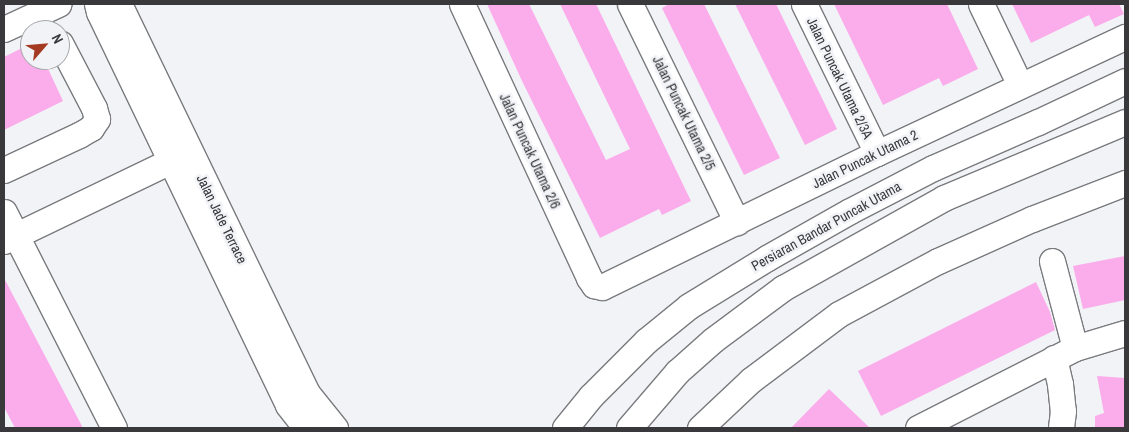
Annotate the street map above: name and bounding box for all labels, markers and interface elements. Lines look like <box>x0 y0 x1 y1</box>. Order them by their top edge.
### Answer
street label: Jalan Puncak Utama 2/3A <box>803 15 877 141</box>
north arrow <box>20 20 70 70</box>
text: N <box>48 31 67 46</box>
street label: Jalan Puncak Utama 2/5 <box>649 53 719 173</box>
street label: Jalan Puncak Utama 2/6 <box>496 91 564 211</box>
street label: Jalan Puncak Utama 2 <box>809 126 921 192</box>
street label: Jalan Jade Terrace <box>193 172 251 266</box>
street label: Persiaran Bandar Puncak Utama <box>748 178 904 274</box>

